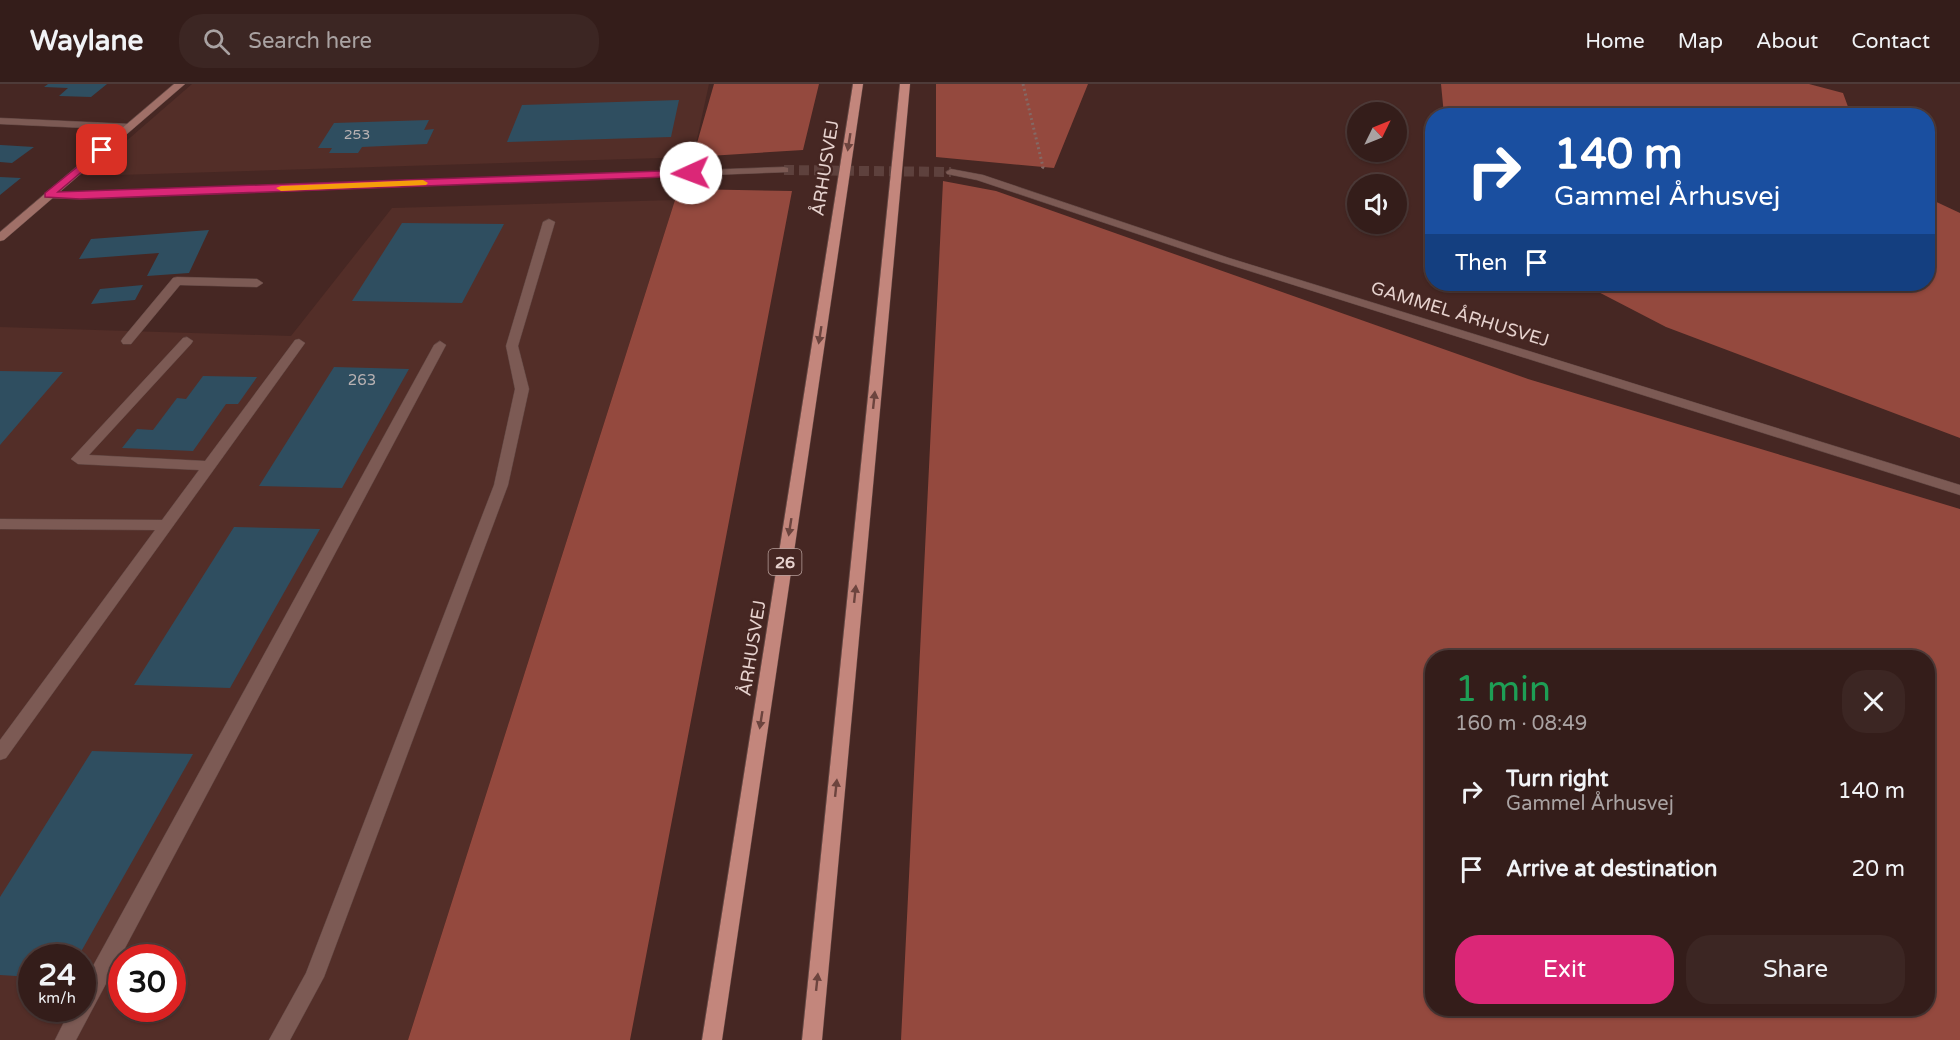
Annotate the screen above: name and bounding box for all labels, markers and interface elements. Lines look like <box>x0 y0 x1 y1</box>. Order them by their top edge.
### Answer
search box <box>179 14 599 68</box>
text: Waylane <box>30 24 143 58</box>
icon: search <box>200 25 233 58</box>
text: Search here <box>248 28 372 54</box>
text: Home <box>1585 29 1645 54</box>
text: Map <box>1678 29 1723 54</box>
text: About <box>1756 29 1818 54</box>
text: Contact <box>1851 29 1930 54</box>
north arrow <box>1347 102 1407 162</box>
map controls <box>1347 102 1407 234</box>
street label: ÅRHUSVEJ <box>807 118 843 218</box>
pin <box>76 124 127 175</box>
house number: 253 <box>344 126 370 143</box>
text: 140 m <box>1554 129 1683 180</box>
one-way arrow <box>844 132 853 151</box>
icon: right <box>1455 132 1533 210</box>
icon: arrive <box>85 133 118 166</box>
position arrow <box>659 141 723 205</box>
button: sound <box>1347 174 1407 234</box>
text: Gammel Århusvej <box>1554 180 1780 213</box>
icon: arrive <box>1520 246 1553 279</box>
text: Then <box>1455 250 1508 276</box>
street label: GAMMEL ÅRHUSVEJ <box>1368 276 1552 352</box>
one-way arrow <box>815 325 824 344</box>
house number: 263 <box>348 371 376 389</box>
one-way arrow <box>869 390 879 409</box>
one-way arrow <box>786 518 795 537</box>
road number: 26 <box>768 549 802 575</box>
one-way arrow <box>850 584 860 603</box>
street label: ÅRHUSVEJ <box>734 598 770 698</box>
text: 1 min <box>1455 668 1551 711</box>
button: close <box>1842 670 1905 733</box>
one-way arrow <box>756 711 765 730</box>
text: 160 m · 08:49 <box>1455 712 1587 736</box>
text: Turn right <box>1506 766 1608 792</box>
icon: right <box>1455 775 1488 808</box>
one-way arrow <box>831 778 841 797</box>
text: 140 m <box>1838 778 1905 804</box>
text: Gammel Århusvej <box>1506 792 1674 816</box>
icon: arrive <box>1455 853 1488 886</box>
text: Arrive at destination <box>1506 856 1717 882</box>
text: 20 m <box>1851 856 1905 882</box>
button: Exit <box>1455 935 1674 1004</box>
button: Share <box>1686 935 1905 1004</box>
speed limit sign: 30 <box>108 944 186 1022</box>
text: 24 <box>38 957 76 994</box>
one-way arrow <box>812 972 822 991</box>
text: km/h <box>38 989 76 1007</box>

